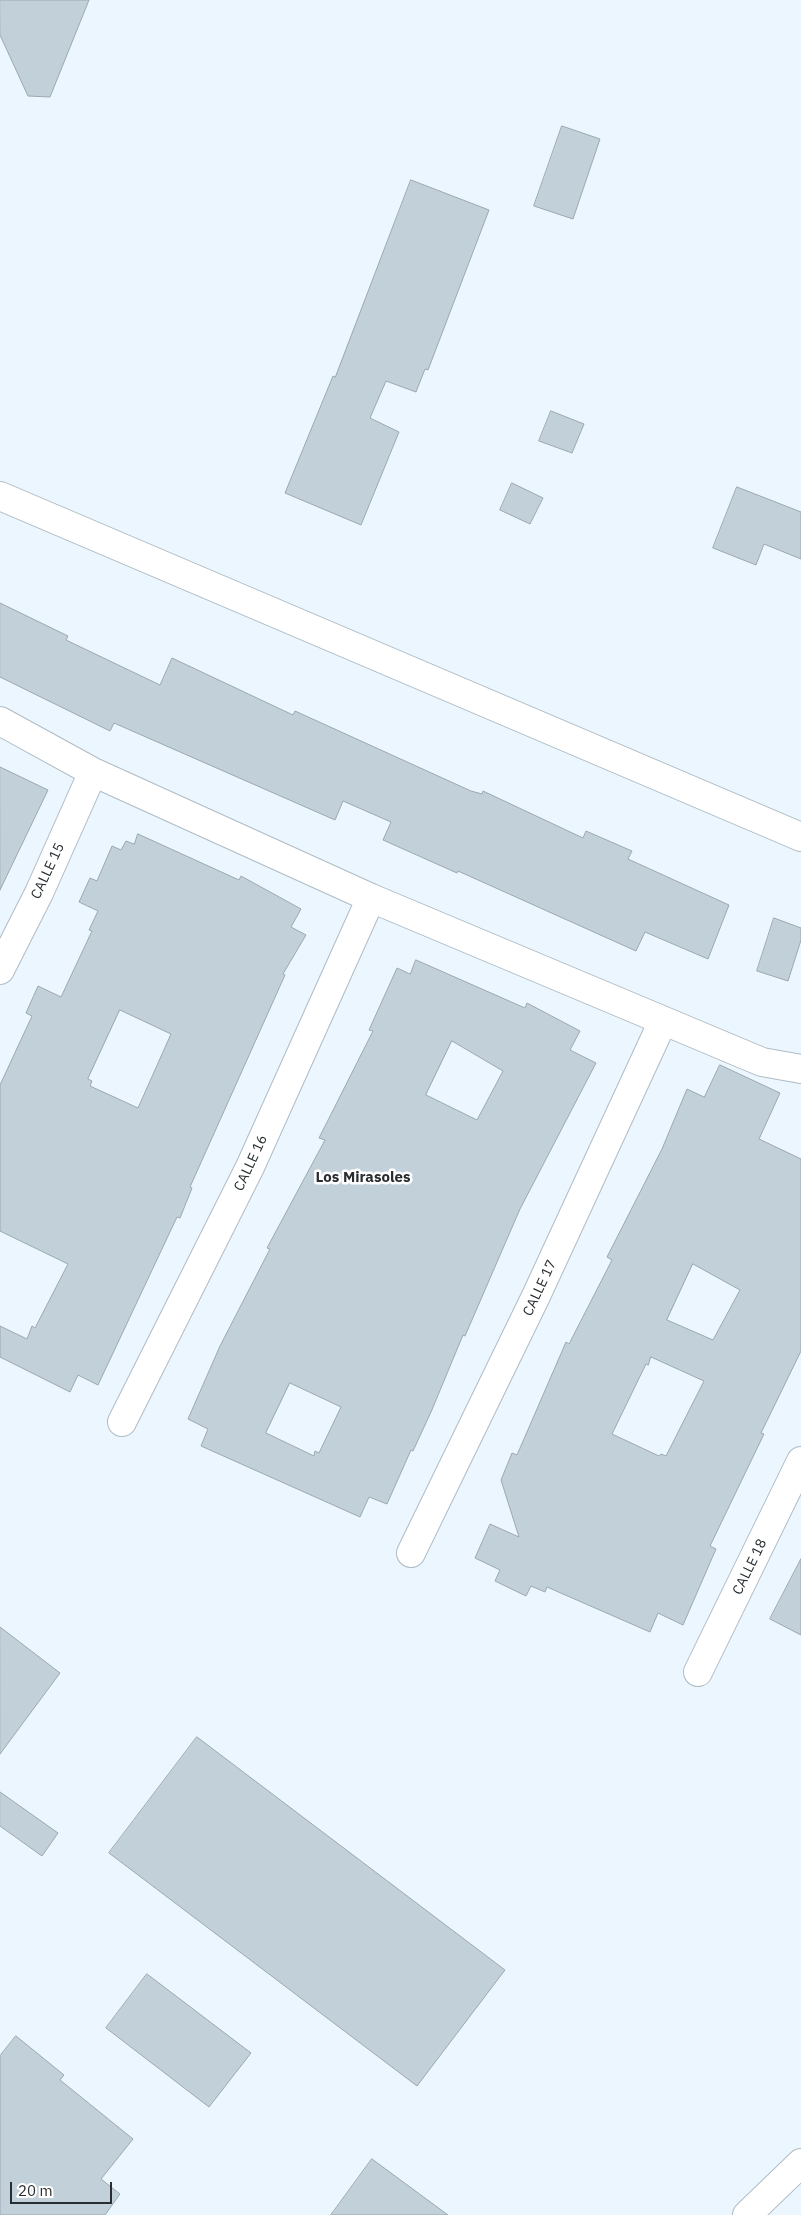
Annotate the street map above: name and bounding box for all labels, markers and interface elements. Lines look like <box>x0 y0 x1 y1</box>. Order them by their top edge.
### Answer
street label: CALLE 15 <box>28 840 68 902</box>
street label: CALLE 16 <box>231 1132 271 1194</box>
district label: Los Mirasoles <box>316 1169 410 1187</box>
street label: CALLE 17 <box>520 1257 560 1319</box>
street label: CALLE 18 <box>729 1536 771 1598</box>
scale bar <box>12 2172 115 2204</box>
text: 20 m <box>18 2181 53 2200</box>

